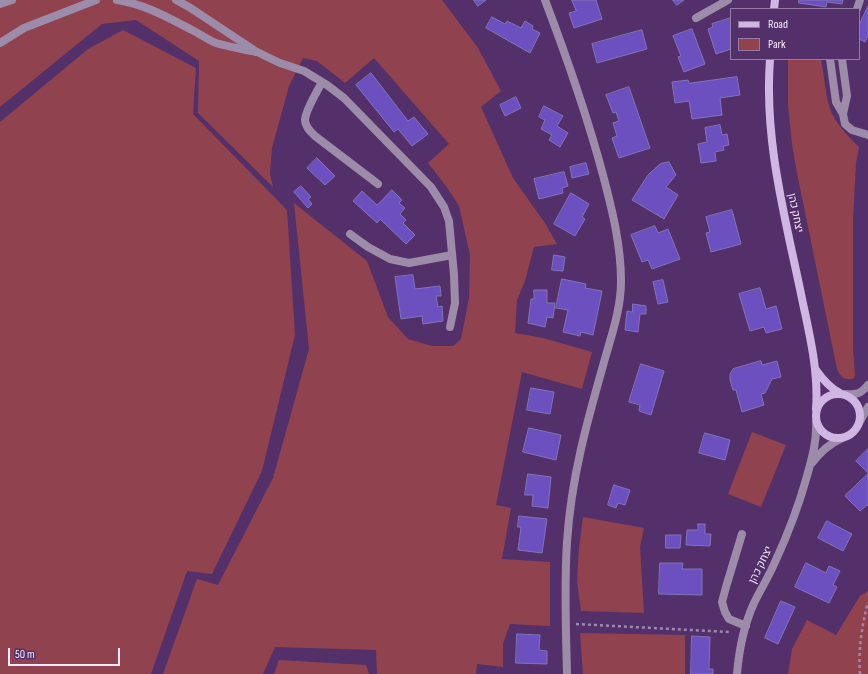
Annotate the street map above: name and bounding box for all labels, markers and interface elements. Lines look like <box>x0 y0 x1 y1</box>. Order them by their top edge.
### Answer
legend <box>730 8 860 60</box>
text: Road <box>768 17 788 32</box>
text: Park <box>768 37 786 52</box>
street label: יצחק כהן <box>784 192 806 234</box>
street label: יצחק כהן <box>746 544 776 586</box>
scale bar <box>10 640 122 666</box>
text: 50 m <box>15 647 35 662</box>

